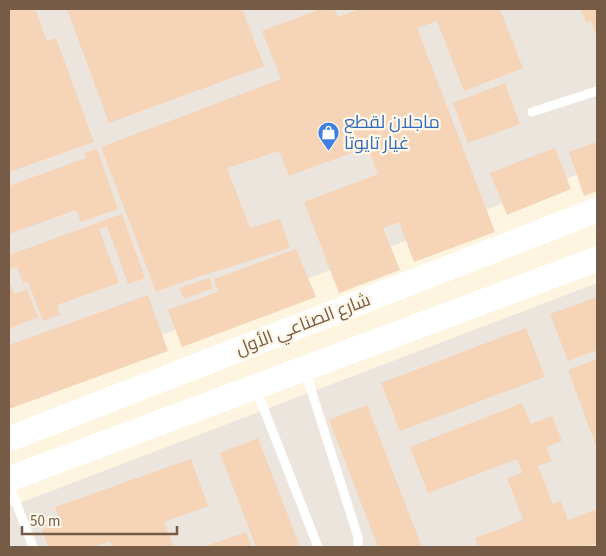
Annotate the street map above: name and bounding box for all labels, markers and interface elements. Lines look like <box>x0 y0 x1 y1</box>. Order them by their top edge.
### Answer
place label: ماجلان لقطع غيار تايوتا <box>344 110 440 156</box>
shop icon: ماجلان لقطع غيار تايوتا <box>316 120 340 151</box>
street label: شارع الصناعي الأول <box>232 287 375 363</box>
scale bar <box>22 504 178 536</box>
text: 50 m <box>30 511 60 532</box>

